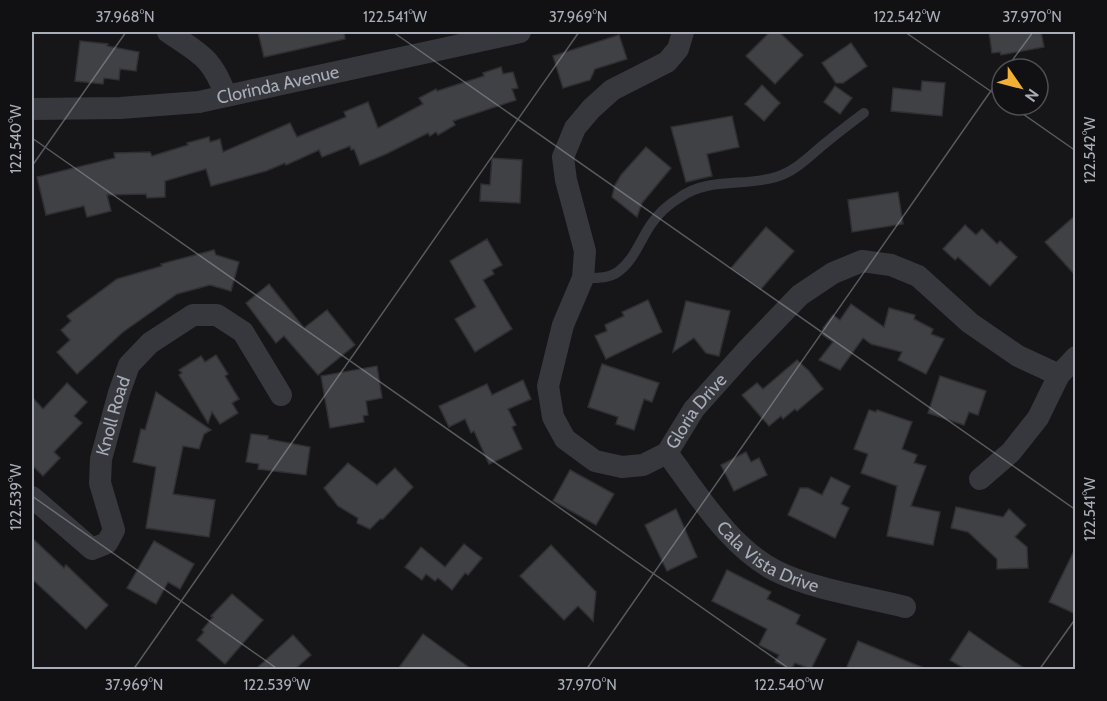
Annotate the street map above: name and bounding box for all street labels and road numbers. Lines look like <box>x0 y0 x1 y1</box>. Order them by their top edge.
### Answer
street label: Clorinda Avenue <box>215 61 341 109</box>
street label: Gloria Drive <box>661 369 731 453</box>
street label: Knoll Road <box>91 373 135 458</box>
street label: Cala Vista Drive <box>712 517 821 597</box>

